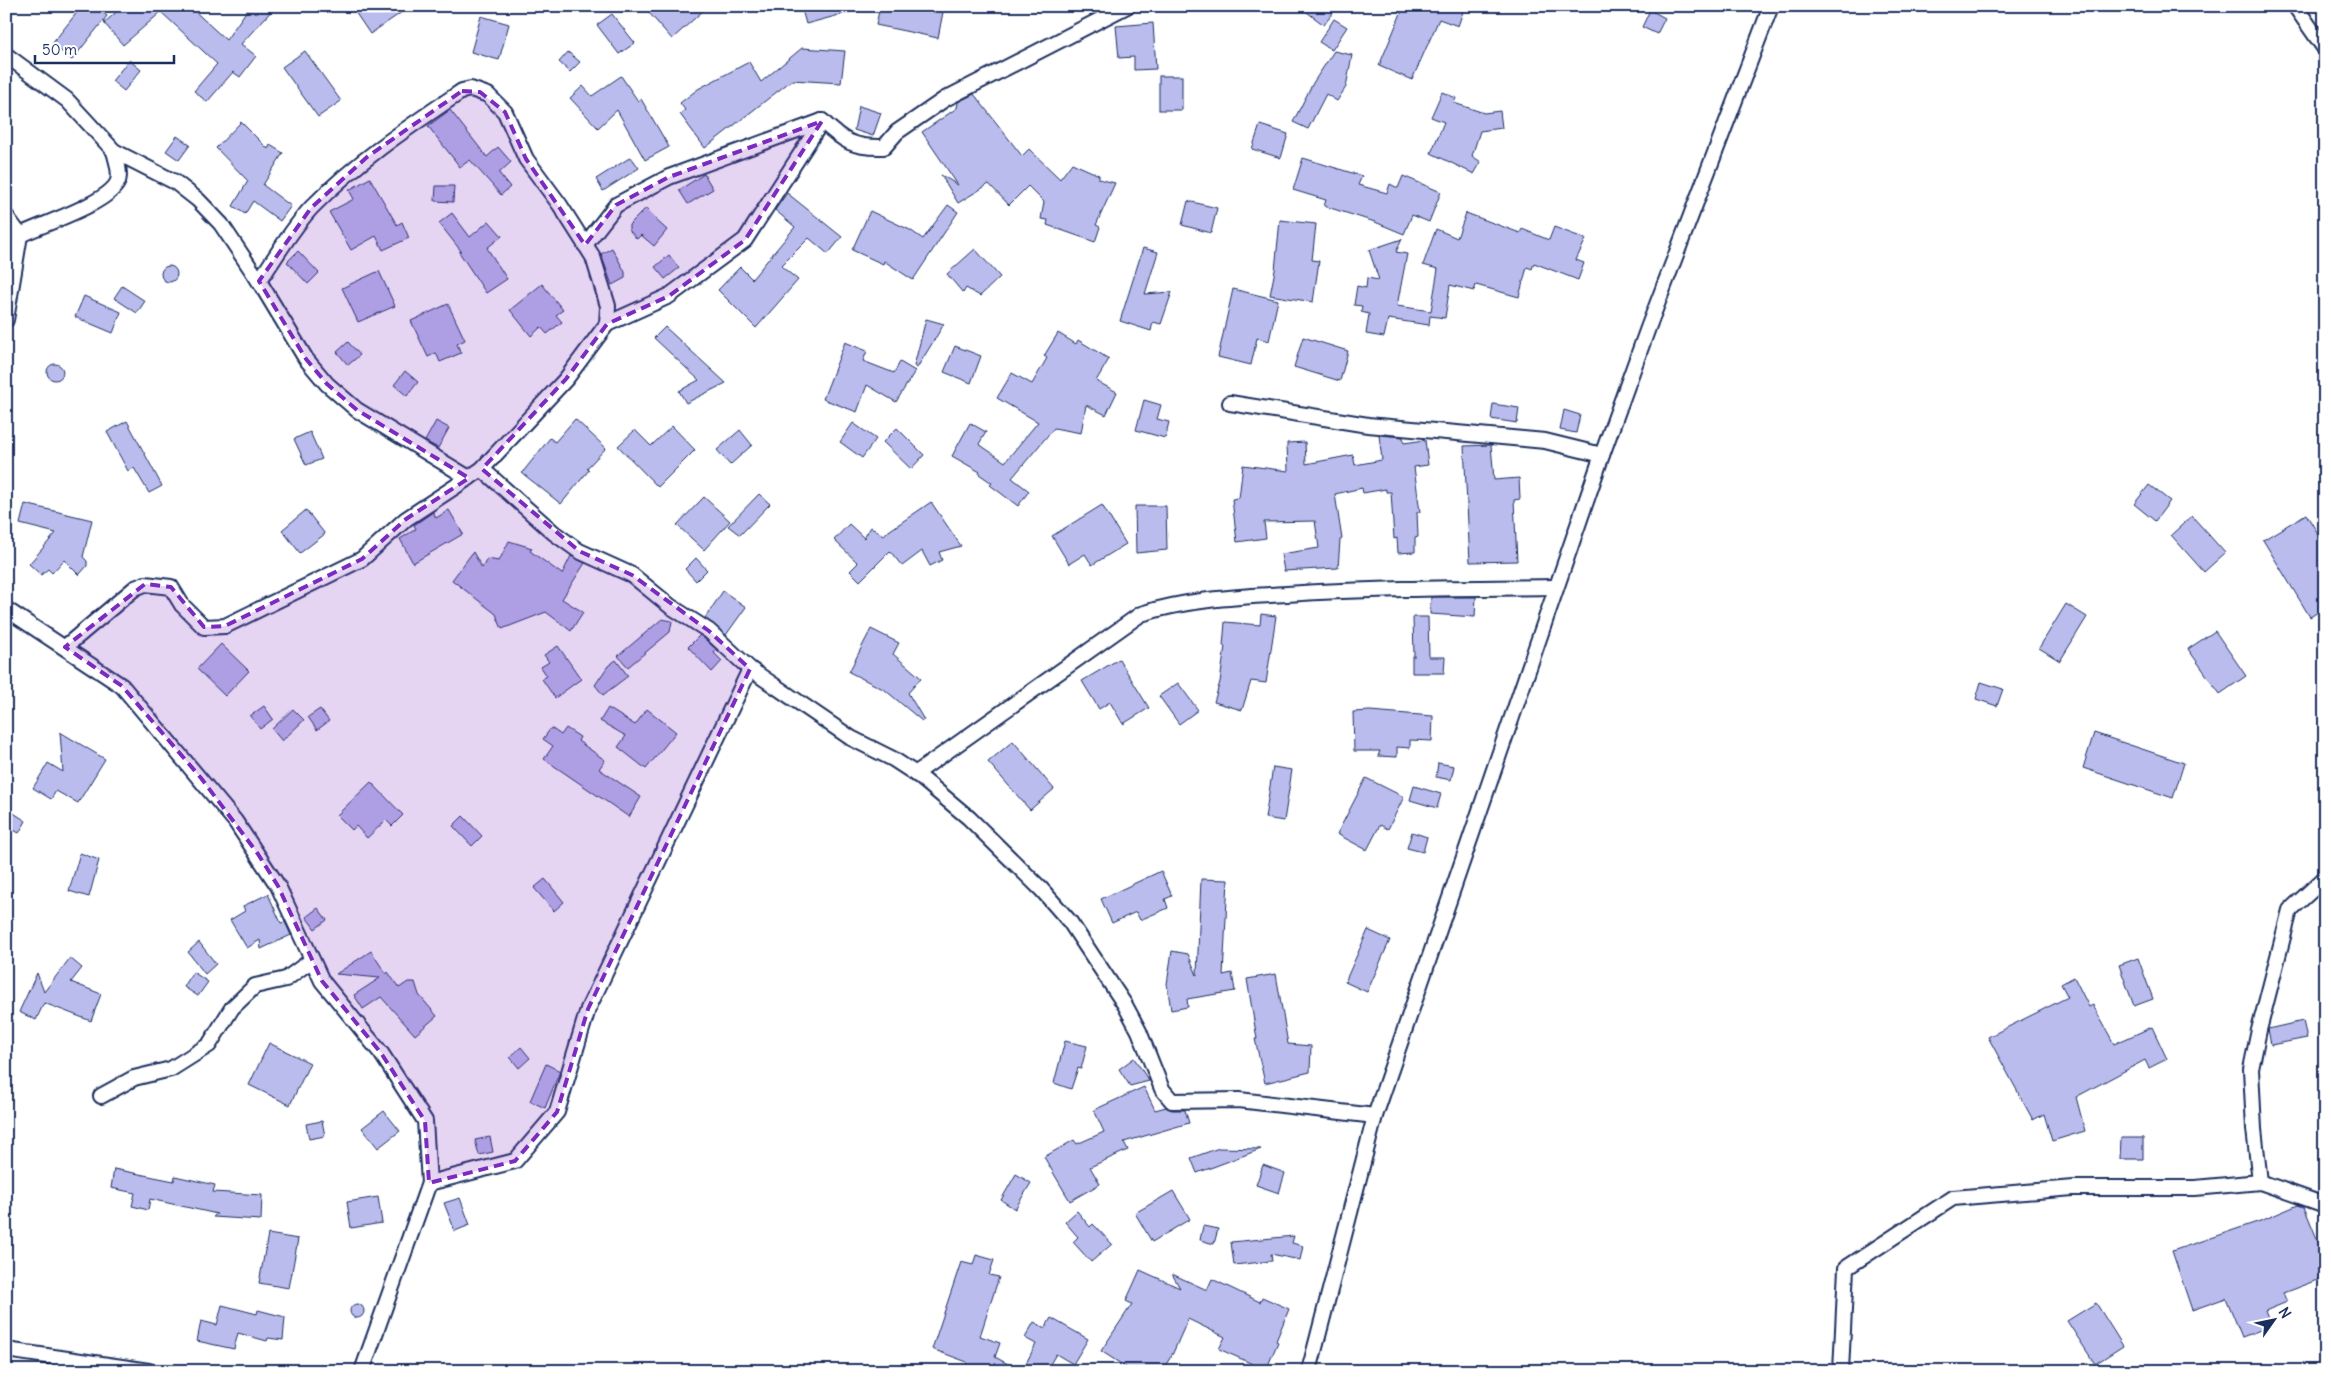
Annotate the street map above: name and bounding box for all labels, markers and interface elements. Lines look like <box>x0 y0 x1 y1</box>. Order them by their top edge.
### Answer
scale bar <box>35 32 174 64</box>
text: 50 m <box>42 40 77 59</box>
north arrow <box>2248 1294 2298 1344</box>
text: N <box>2275 1304 2295 1322</box>

